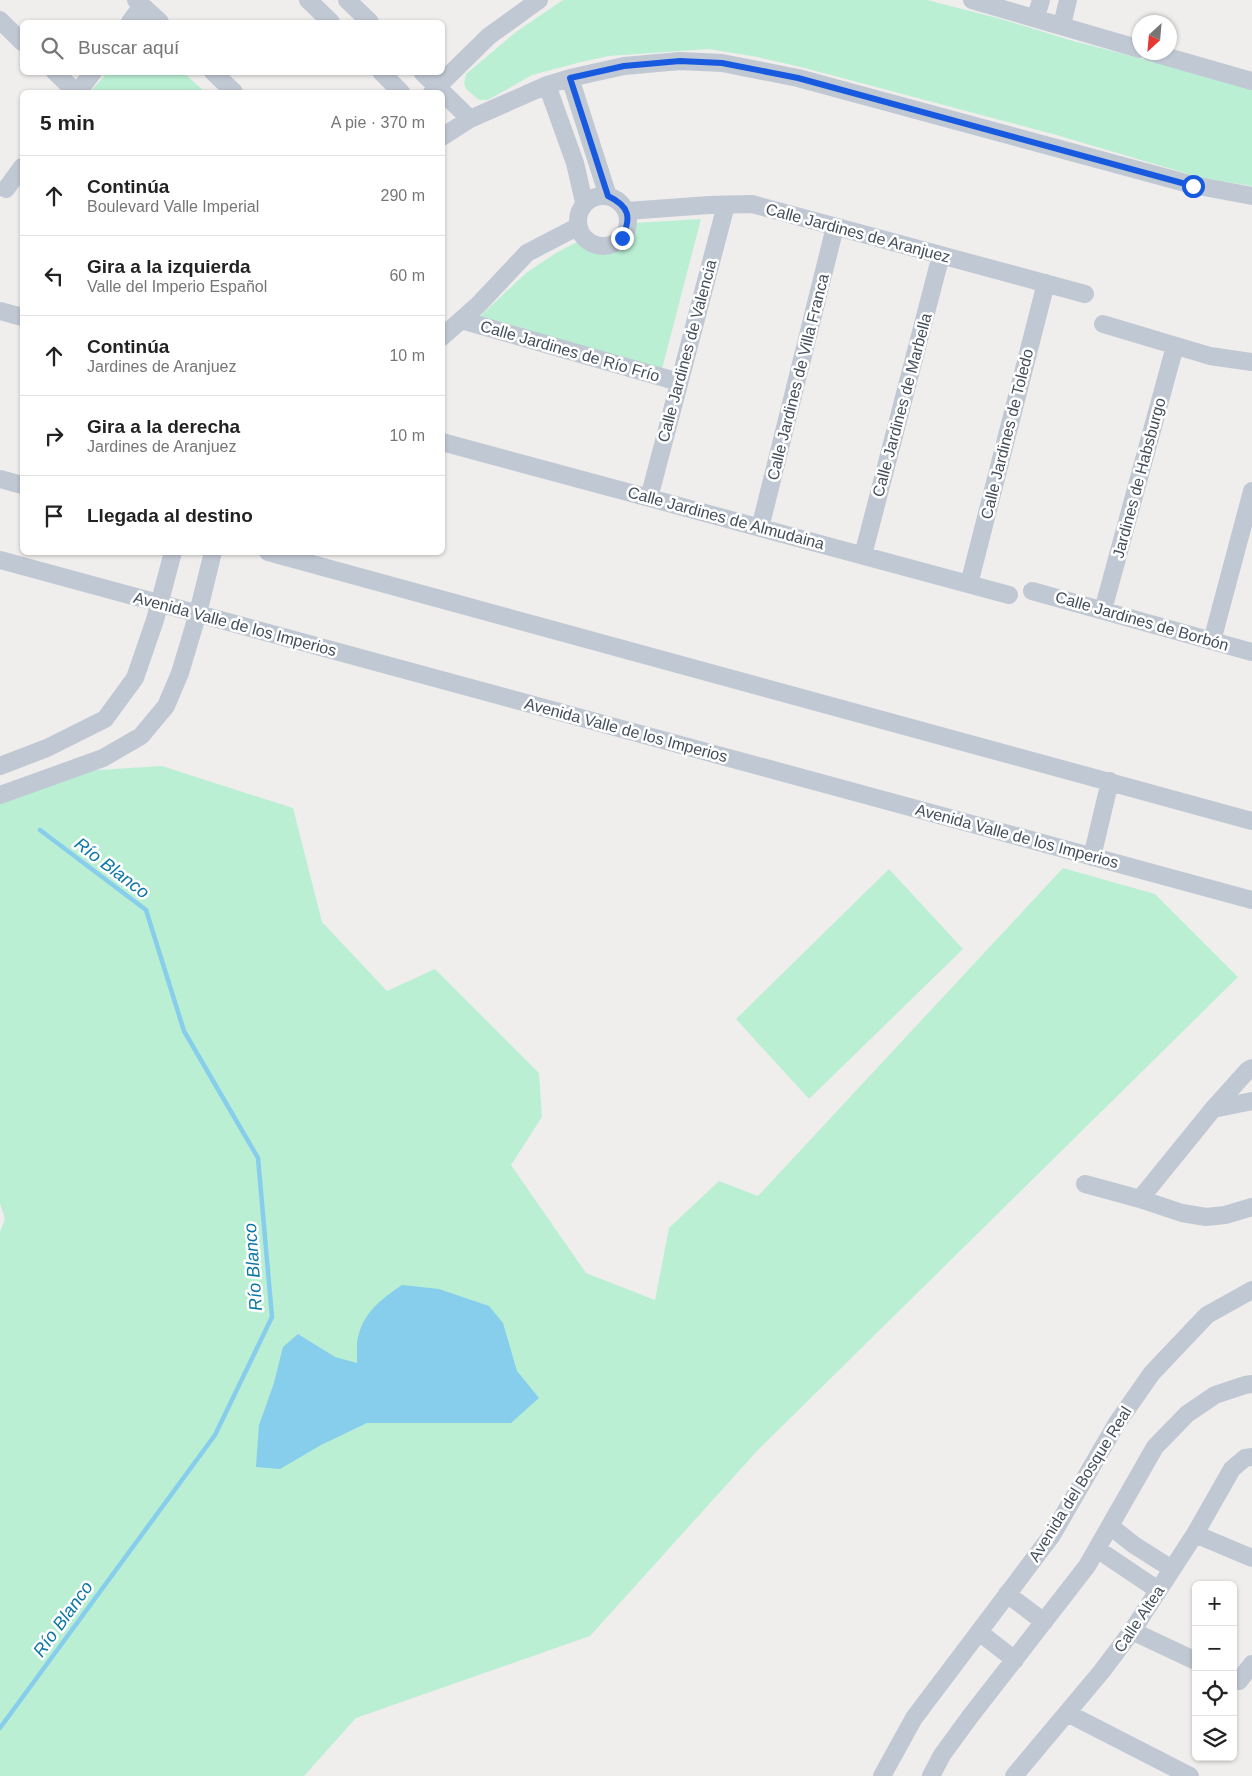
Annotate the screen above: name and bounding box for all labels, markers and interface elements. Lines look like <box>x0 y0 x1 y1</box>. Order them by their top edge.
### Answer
north arrow <box>1132 15 1177 60</box>
search box <box>20 20 445 75</box>
icon: search <box>38 34 66 62</box>
text: Buscar aquí <box>78 37 179 58</box>
text: 5 min <box>40 111 95 134</box>
text: A pie · 370 m <box>331 114 425 131</box>
route start <box>1182 175 1205 198</box>
text: Continúa <box>87 176 169 197</box>
icon: ahead <box>40 182 68 210</box>
text: 290 m <box>381 187 425 204</box>
text: Boulevard Valle Imperial <box>87 198 259 215</box>
street label: Calle Jardines de Aranjuez <box>764 200 952 266</box>
route end <box>611 227 634 250</box>
text: Gira a la izquierda <box>87 256 251 277</box>
street label: Calle Jardines de Valencia <box>654 258 720 444</box>
icon: left <box>40 262 68 290</box>
text: 60 m <box>389 267 425 284</box>
street label: Calle Jardines de Villa Franca <box>764 272 832 482</box>
text: Valle del Imperio Español <box>87 278 267 295</box>
street label: Calle Jardines de Marbella <box>869 311 935 499</box>
street label: Calle Jardines de Río Frío <box>478 317 662 385</box>
text: Continúa <box>87 336 169 357</box>
icon: ahead <box>40 342 68 370</box>
text: 10 m <box>389 347 425 364</box>
street label: Calle Jardines de Toledo <box>978 347 1036 521</box>
text: Jardines de Aranjuez <box>87 358 236 375</box>
street label: Jardines de Habsburgo <box>1109 396 1169 560</box>
text: Gira a la derecha <box>87 416 240 437</box>
icon: right <box>40 422 68 450</box>
text: 10 m <box>389 427 425 444</box>
text: Jardines de Aranjuez <box>87 438 236 455</box>
street label: Calle Jardines de Almudaina <box>626 484 826 552</box>
icon: arrive <box>40 502 68 530</box>
text: Llegada al destino <box>87 505 253 526</box>
street label: Calle Jardines de Borbón <box>1053 588 1231 654</box>
street label: Avenida Valle de los Imperios <box>132 589 338 659</box>
street label: Avenida Valle de los Imperios <box>523 695 729 765</box>
street label: Avenida Valle de los Imperios <box>914 801 1120 871</box>
water label: Río Blanco <box>71 834 153 902</box>
water label: Río Blanco <box>240 1222 266 1312</box>
street label: Avenida del Bosque Real <box>1025 1403 1135 1565</box>
water label: Río Blanco <box>29 1578 97 1660</box>
map controls <box>1192 1581 1237 1761</box>
button: + <box>1192 1581 1237 1626</box>
street label: Calle Altea <box>1111 1582 1167 1655</box>
button: − <box>1192 1626 1237 1671</box>
button: locate <box>1192 1671 1237 1716</box>
button: layers <box>1192 1716 1237 1761</box>

